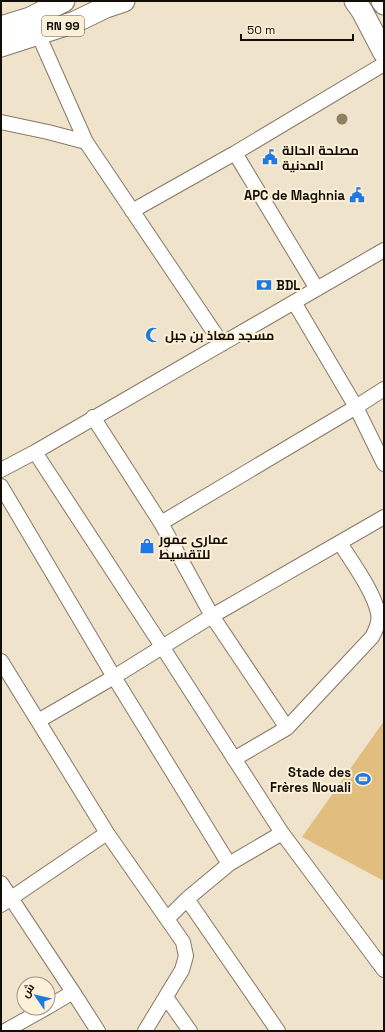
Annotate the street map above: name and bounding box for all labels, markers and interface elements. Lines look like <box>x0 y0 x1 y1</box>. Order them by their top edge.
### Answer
road number: RN 99 <box>42 16 84 36</box>
scale bar <box>241 16 353 42</box>
text: 50 m <box>247 22 275 38</box>
place label: مصلحة الحالة المدنية <box>282 142 359 174</box>
public building icon: مصلحة الحالة المدنية <box>261 148 279 166</box>
public building icon: APC de Maghnia <box>348 186 366 204</box>
place label: APC de Maghnia <box>244 187 345 204</box>
bank icon: BDL <box>255 276 273 294</box>
place label: BDL <box>276 277 300 294</box>
mosque icon: مسجد معاذ بن جبل <box>144 326 162 344</box>
place label: مسجد معاذ بن جبل <box>165 327 274 344</box>
place label: عماري عمور للتقسيط <box>158 531 229 563</box>
shop icon: عماري عمور للتقسيط <box>138 537 156 555</box>
place label: Stade des Frères Nouali <box>270 764 351 796</box>
sports icon: Stade des Frères Nouali <box>354 770 372 788</box>
north arrow <box>16 976 56 1016</box>
text: ش <box>18 981 37 1000</box>

